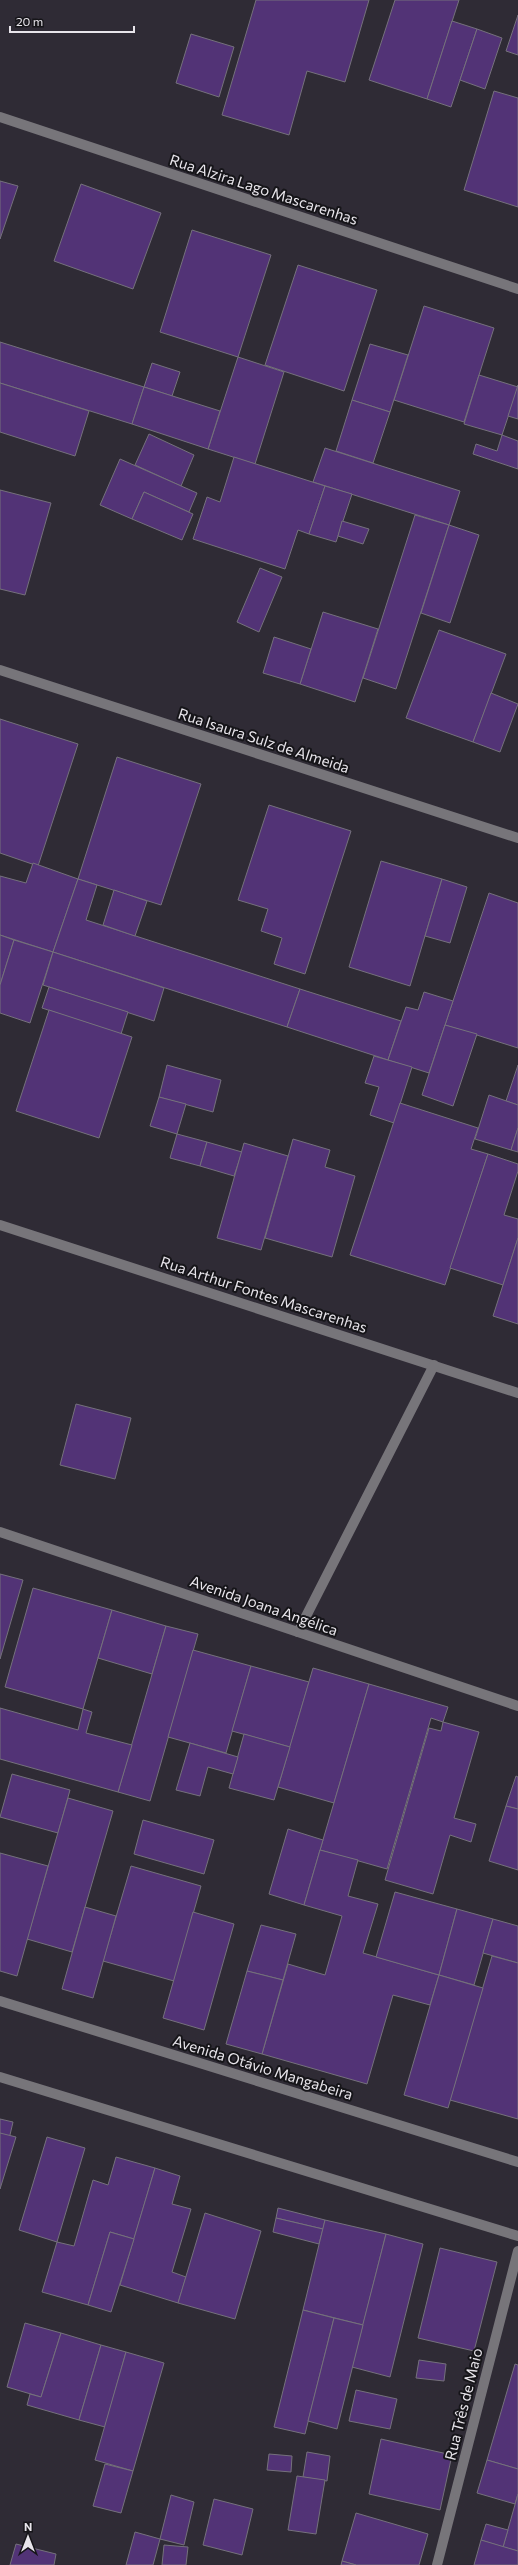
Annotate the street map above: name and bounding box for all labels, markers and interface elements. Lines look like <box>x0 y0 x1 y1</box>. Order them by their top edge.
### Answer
scale bar <box>10 8 134 34</box>
text: 20 m <box>16 14 43 28</box>
street label: Rua Alzira Lago Mascarenhas <box>168 150 361 228</box>
street label: Rua Isaura Sulz de Almeida <box>176 704 352 776</box>
street label: Rua Arthur Fontes Mascarenhas <box>158 1252 370 1336</box>
street label: Avenida Joana Angélica <box>188 1571 340 1639</box>
street label: Avenida Otávio Mangabeira <box>171 2031 355 2103</box>
street label: Rua Três de Maio <box>440 2346 486 2462</box>
north arrow <box>8 2517 48 2557</box>
text: N <box>24 2520 32 2533</box>

